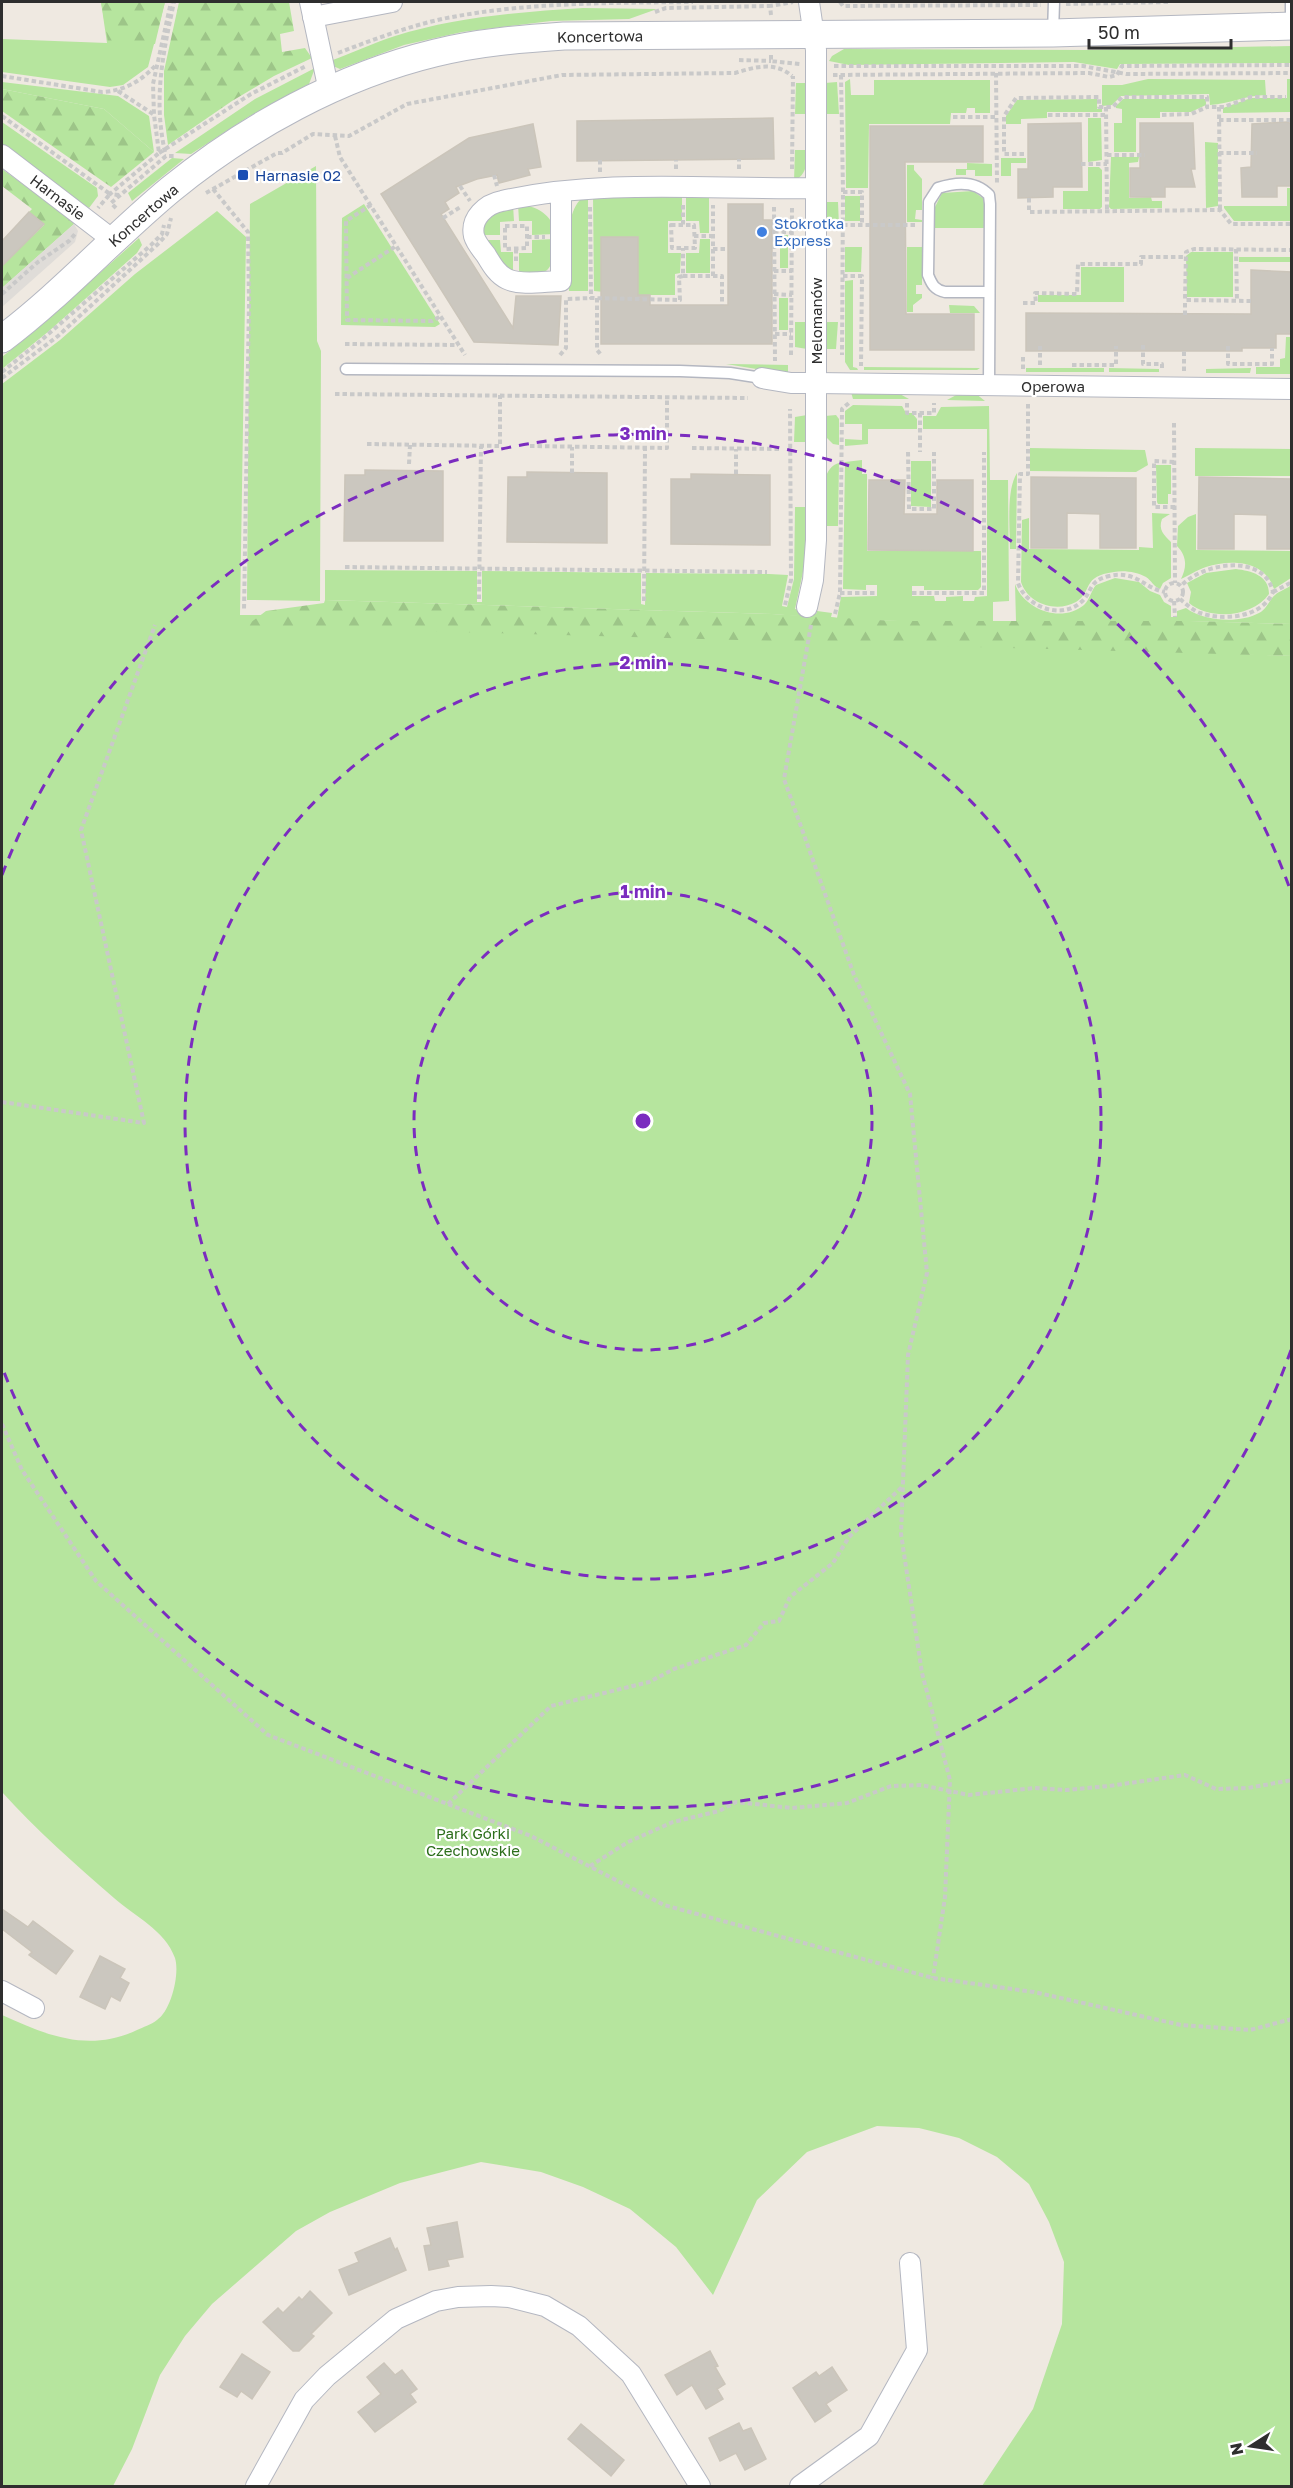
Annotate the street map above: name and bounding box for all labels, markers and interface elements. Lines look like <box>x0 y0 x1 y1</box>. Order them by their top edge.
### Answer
scale bar <box>1089 12 1232 50</box>
text: 50 m <box>1098 21 1140 43</box>
street label: Koncertowa <box>557 26 643 46</box>
place label: Harnasie 02 <box>255 166 341 184</box>
marker: Harnasie 02 <box>236 168 250 182</box>
street label: Harnasie <box>27 171 89 224</box>
street label: Koncertowa <box>104 180 182 250</box>
place label: Stokrotka Express <box>774 214 844 249</box>
marker: Stokrotka Express <box>755 225 769 239</box>
street label: Melomanów <box>807 277 825 365</box>
street label: Operowa <box>1021 377 1085 395</box>
text: 3 min <box>619 422 667 444</box>
text: 2 min <box>619 651 667 673</box>
text: 1 min <box>620 880 666 902</box>
centre of rings <box>633 1111 653 1131</box>
park label: Park Górki Czechowskie <box>426 1824 520 1859</box>
north arrow <box>1221 2416 1281 2476</box>
text: N <box>1225 2441 1247 2457</box>

